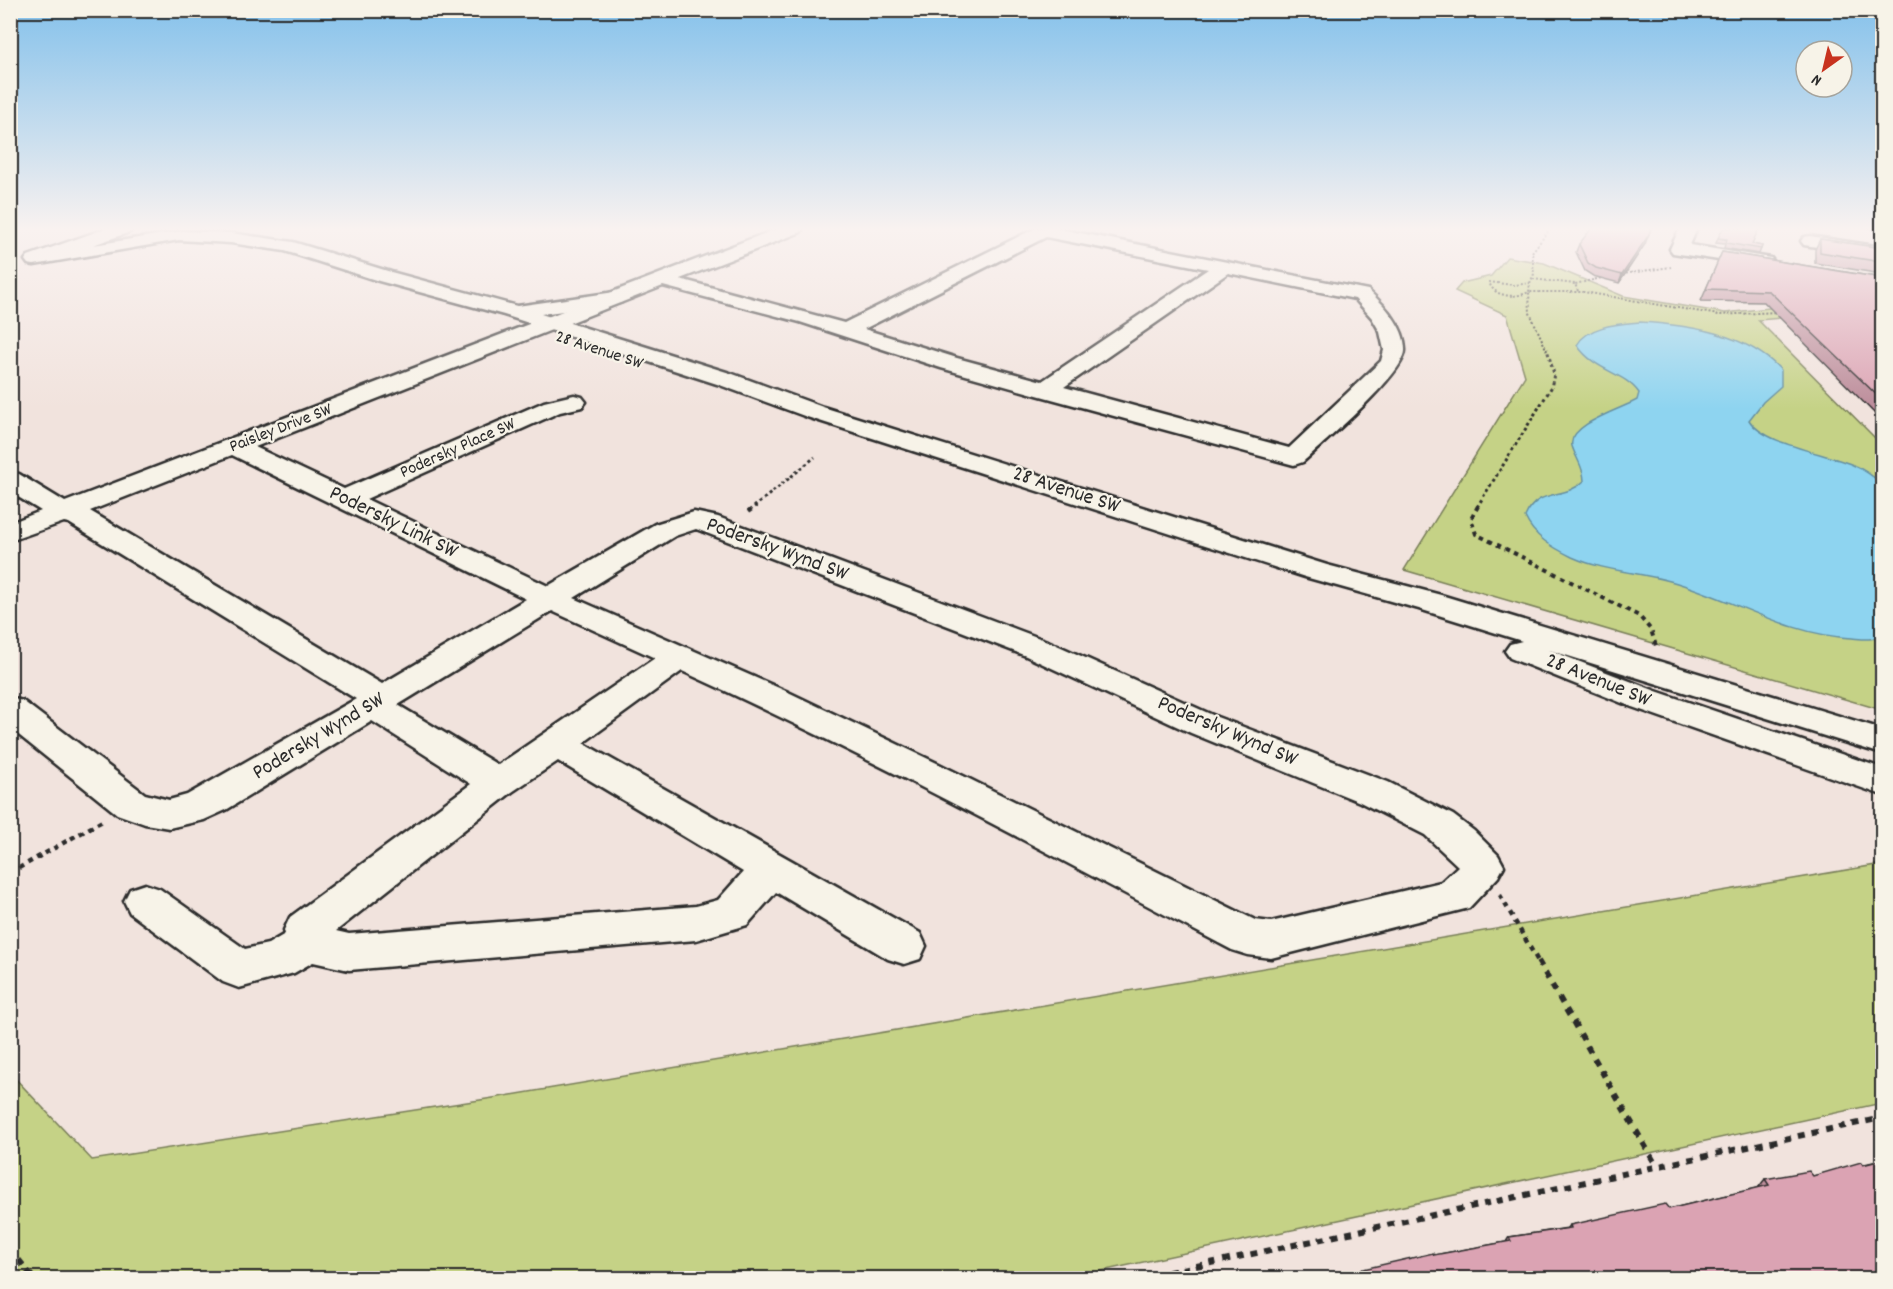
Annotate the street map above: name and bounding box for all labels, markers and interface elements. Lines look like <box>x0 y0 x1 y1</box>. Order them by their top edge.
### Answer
north arrow <box>1794 39 1854 99</box>
text: N <box>1807 68 1827 91</box>
street label: 28 Avenue SW <box>552 325 647 377</box>
street label: Paisley Drive SW <box>226 398 337 460</box>
street label: Podersky Place SW <box>396 412 520 486</box>
street label: 28 Avenue SW <box>1008 459 1124 523</box>
street label: Podersky Link SW <box>323 478 463 568</box>
street label: Podersky Wynd SW <box>701 510 853 590</box>
street label: 28 Avenue SW <box>1541 646 1656 716</box>
street label: Podersky Wynd SW <box>247 685 391 789</box>
street label: Podersky Wynd SW <box>1152 689 1302 776</box>

